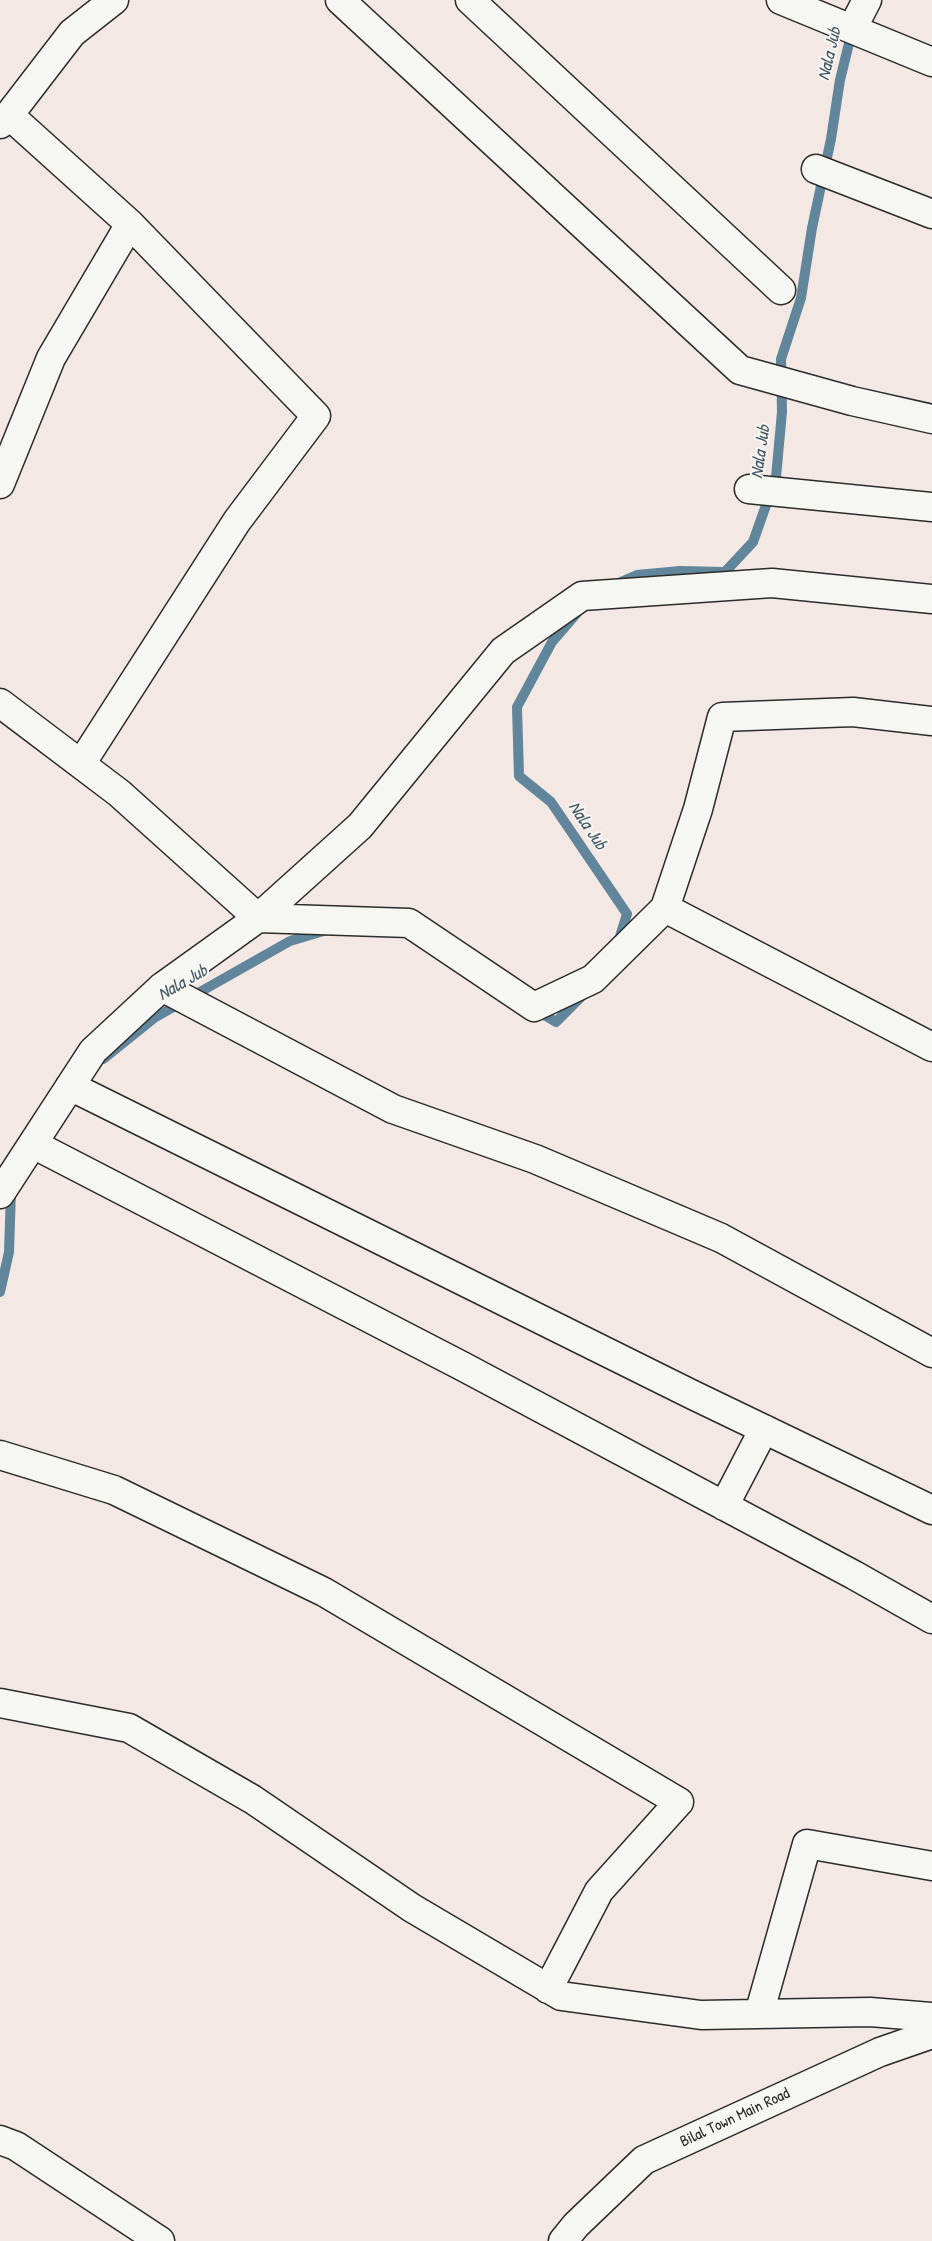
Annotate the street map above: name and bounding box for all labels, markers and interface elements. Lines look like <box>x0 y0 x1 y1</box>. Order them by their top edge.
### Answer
water label: Nala Jub <box>813 25 847 83</box>
water label: Nala Jub <box>747 424 775 480</box>
water label: Nala Jub <box>563 798 611 854</box>
water label: Nala Jub <box>154 960 212 1006</box>
street label: Bilal Town Main Road <box>677 2084 793 2152</box>

